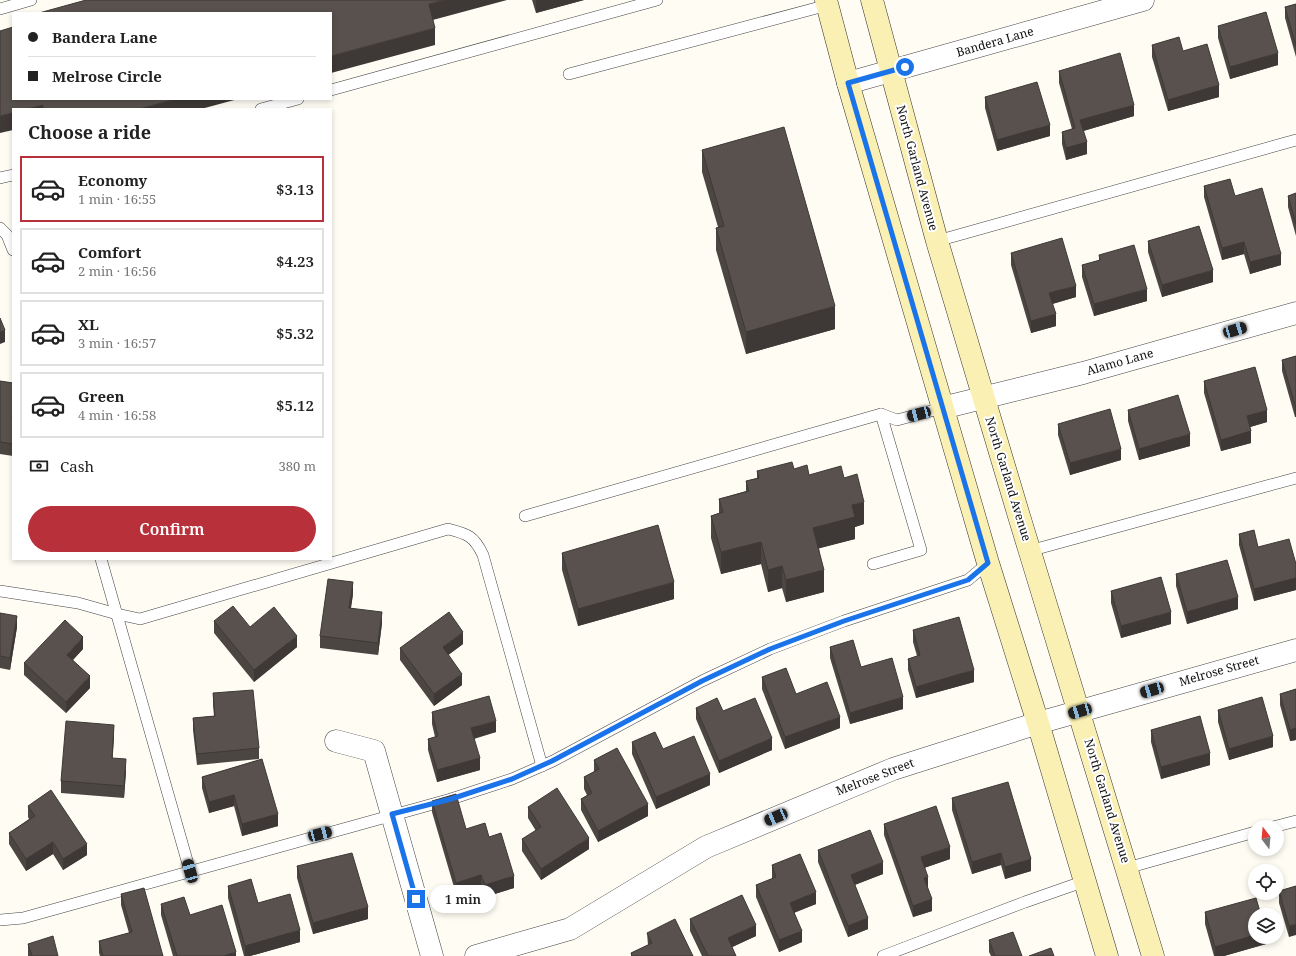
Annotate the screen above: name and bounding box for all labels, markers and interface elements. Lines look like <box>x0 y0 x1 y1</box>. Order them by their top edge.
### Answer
street label: Bandera Lane <box>954 22 1036 61</box>
text: Bandera Lane <box>52 27 157 47</box>
route start <box>896 58 914 76</box>
text: Melrose Circle <box>52 66 162 86</box>
street label: North Garland Avenue <box>893 103 942 233</box>
text: Choose a ride <box>28 120 151 144</box>
text: Economy <box>78 170 147 190</box>
icon: car <box>30 171 66 207</box>
text: $3.13 <box>276 179 314 199</box>
text: 1 min · 16:55 <box>78 190 156 208</box>
text: Comfort <box>78 242 141 262</box>
icon: car <box>30 243 66 279</box>
text: $4.23 <box>276 251 314 271</box>
text: 2 min · 16:56 <box>78 262 156 280</box>
text: XL <box>78 314 99 334</box>
icon: car <box>30 315 66 351</box>
car <box>1222 321 1248 339</box>
text: $5.32 <box>276 323 314 343</box>
text: 3 min · 16:57 <box>78 334 156 352</box>
street label: Alamo Lane <box>1084 344 1155 379</box>
text: Green <box>78 386 125 406</box>
icon: car <box>30 387 66 423</box>
text: $5.12 <box>276 395 314 415</box>
car <box>906 405 932 423</box>
text: 4 min · 16:58 <box>78 406 156 424</box>
street label: North Garland Avenue <box>981 415 1036 543</box>
icon: cash <box>28 455 50 477</box>
text: Cash <box>60 456 94 476</box>
text: 380 m <box>279 457 316 475</box>
button: Confirm <box>28 506 316 552</box>
street label: Melrose Street <box>1177 651 1261 690</box>
car <box>1139 681 1165 699</box>
car <box>1067 702 1093 720</box>
street label: North Garland Avenue <box>1080 737 1135 865</box>
street label: Melrose Street <box>833 754 916 799</box>
car <box>763 807 789 827</box>
north arrow <box>1248 820 1284 856</box>
map controls <box>1248 820 1284 944</box>
car <box>307 825 333 843</box>
car <box>181 858 199 884</box>
button: locate <box>1248 864 1284 900</box>
callout: 1 min <box>430 885 496 913</box>
route end <box>407 890 425 908</box>
text: 1 min <box>445 890 481 908</box>
button: layers <box>1248 908 1284 944</box>

